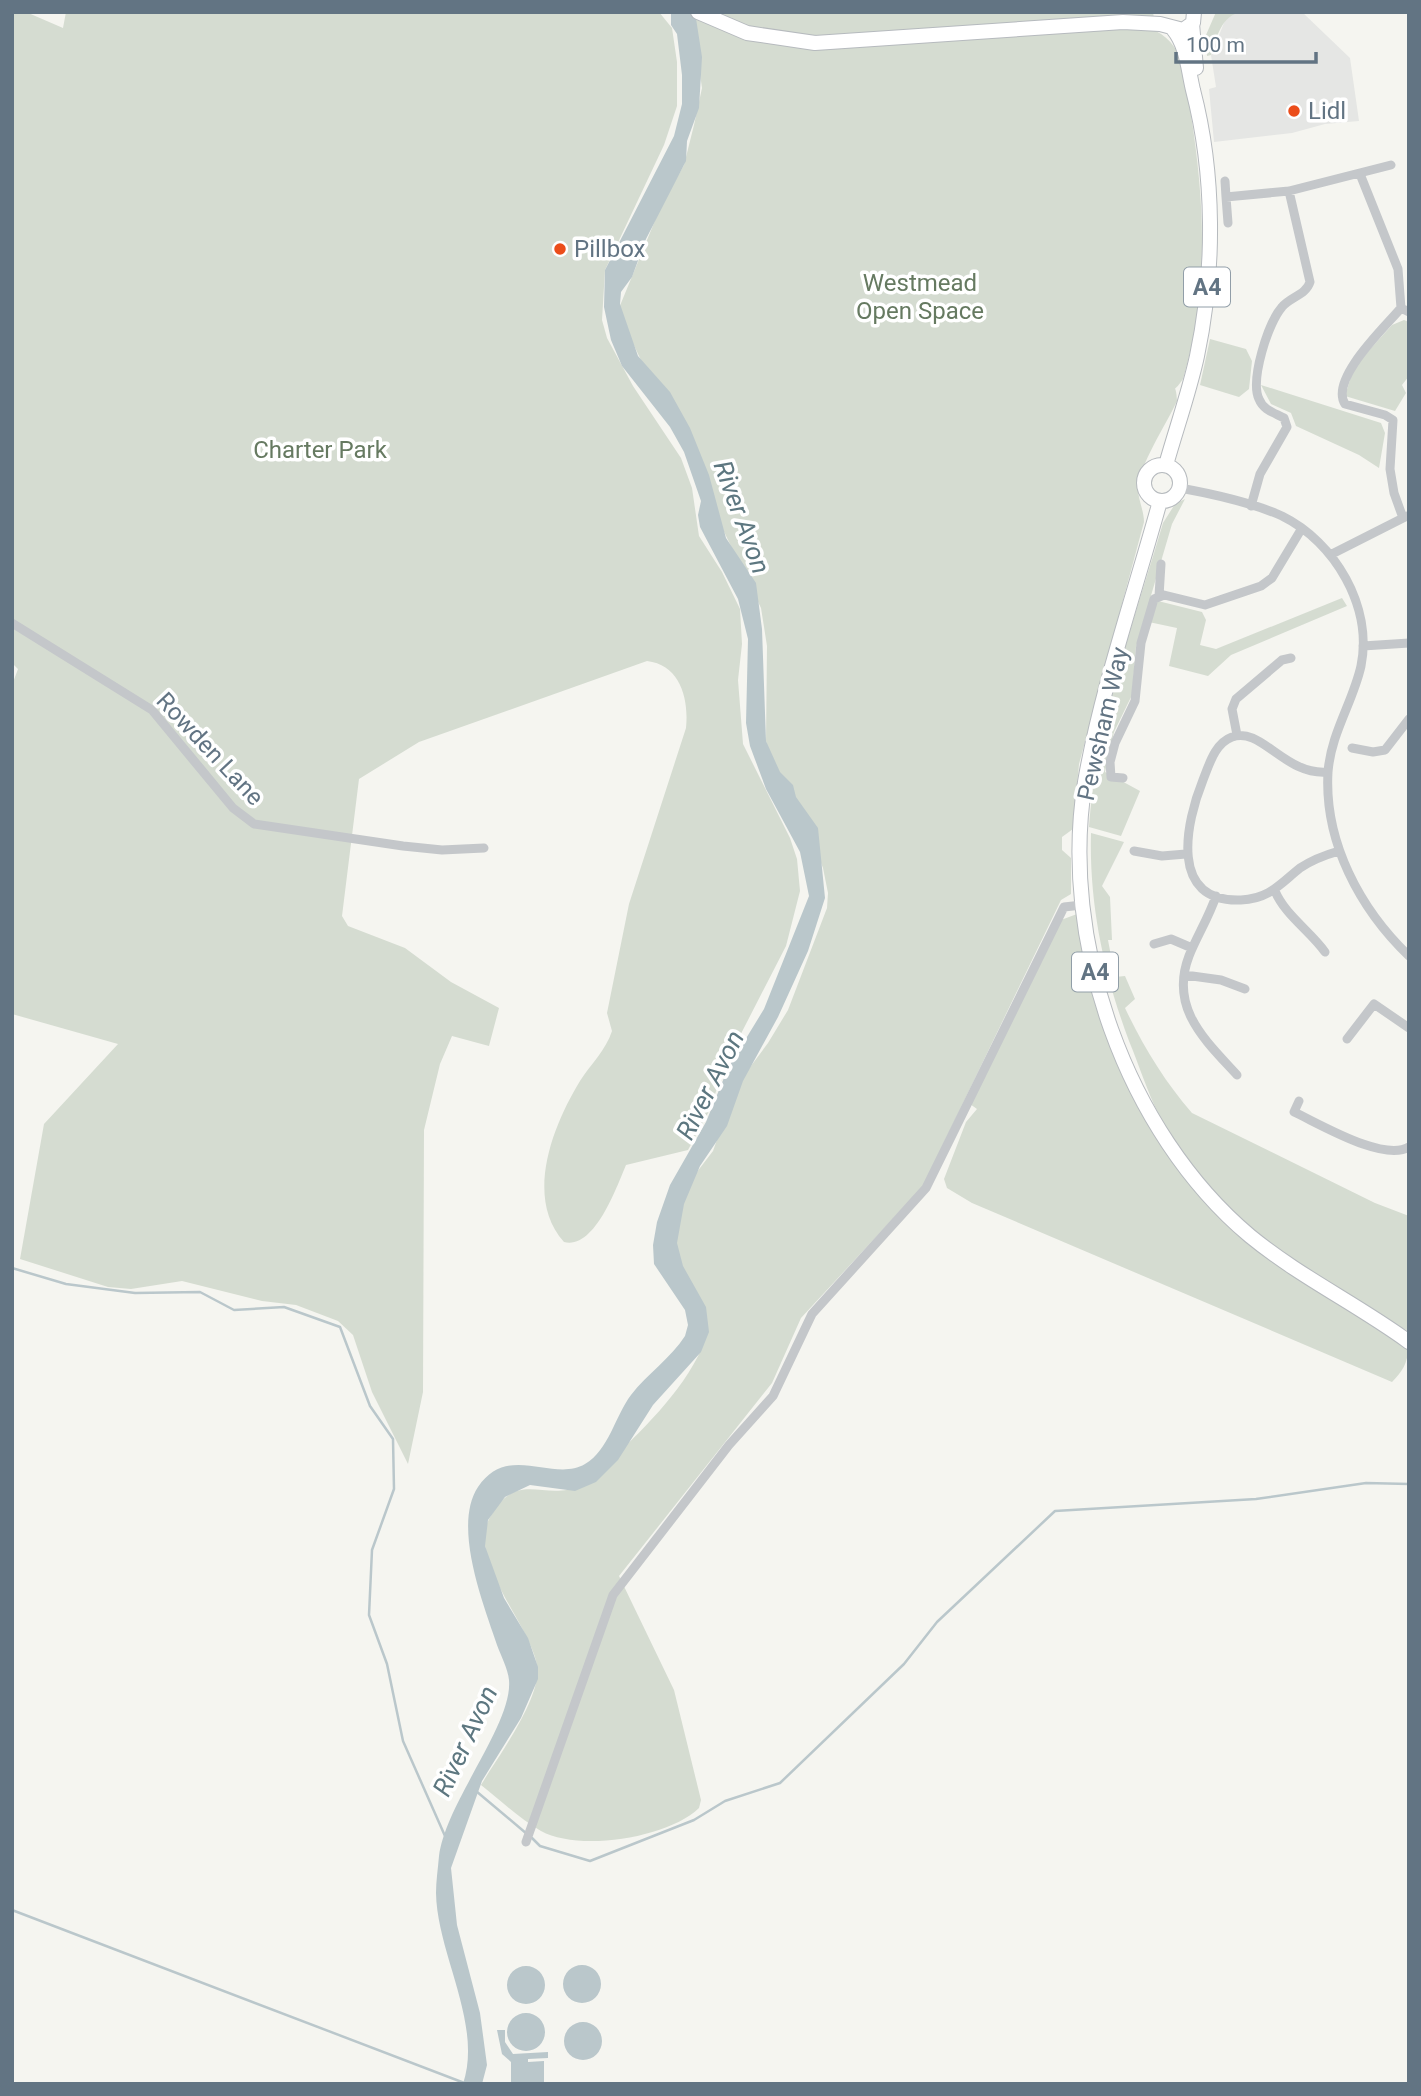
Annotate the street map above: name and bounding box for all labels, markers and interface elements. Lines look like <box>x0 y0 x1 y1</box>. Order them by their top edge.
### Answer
scale bar <box>1176 21 1316 65</box>
text: 100 m <box>1186 33 1245 57</box>
place label: Lidl <box>1308 97 1346 125</box>
marker: Lidl <box>1286 103 1302 119</box>
place label: Pillbox <box>574 235 646 263</box>
marker: Pillbox <box>552 241 568 257</box>
road number: A4 <box>1184 268 1230 306</box>
park label: Westmead Open Space <box>856 269 984 325</box>
park label: Charter Park <box>253 436 388 464</box>
water label: River Avon <box>708 456 776 578</box>
street label: Pewsham Way <box>1072 644 1134 803</box>
street label: Rowden Lane <box>151 687 269 811</box>
road number: A4 <box>1072 953 1118 992</box>
water label: River Avon <box>670 1026 750 1144</box>
water label: River Avon <box>426 1681 504 1801</box>

